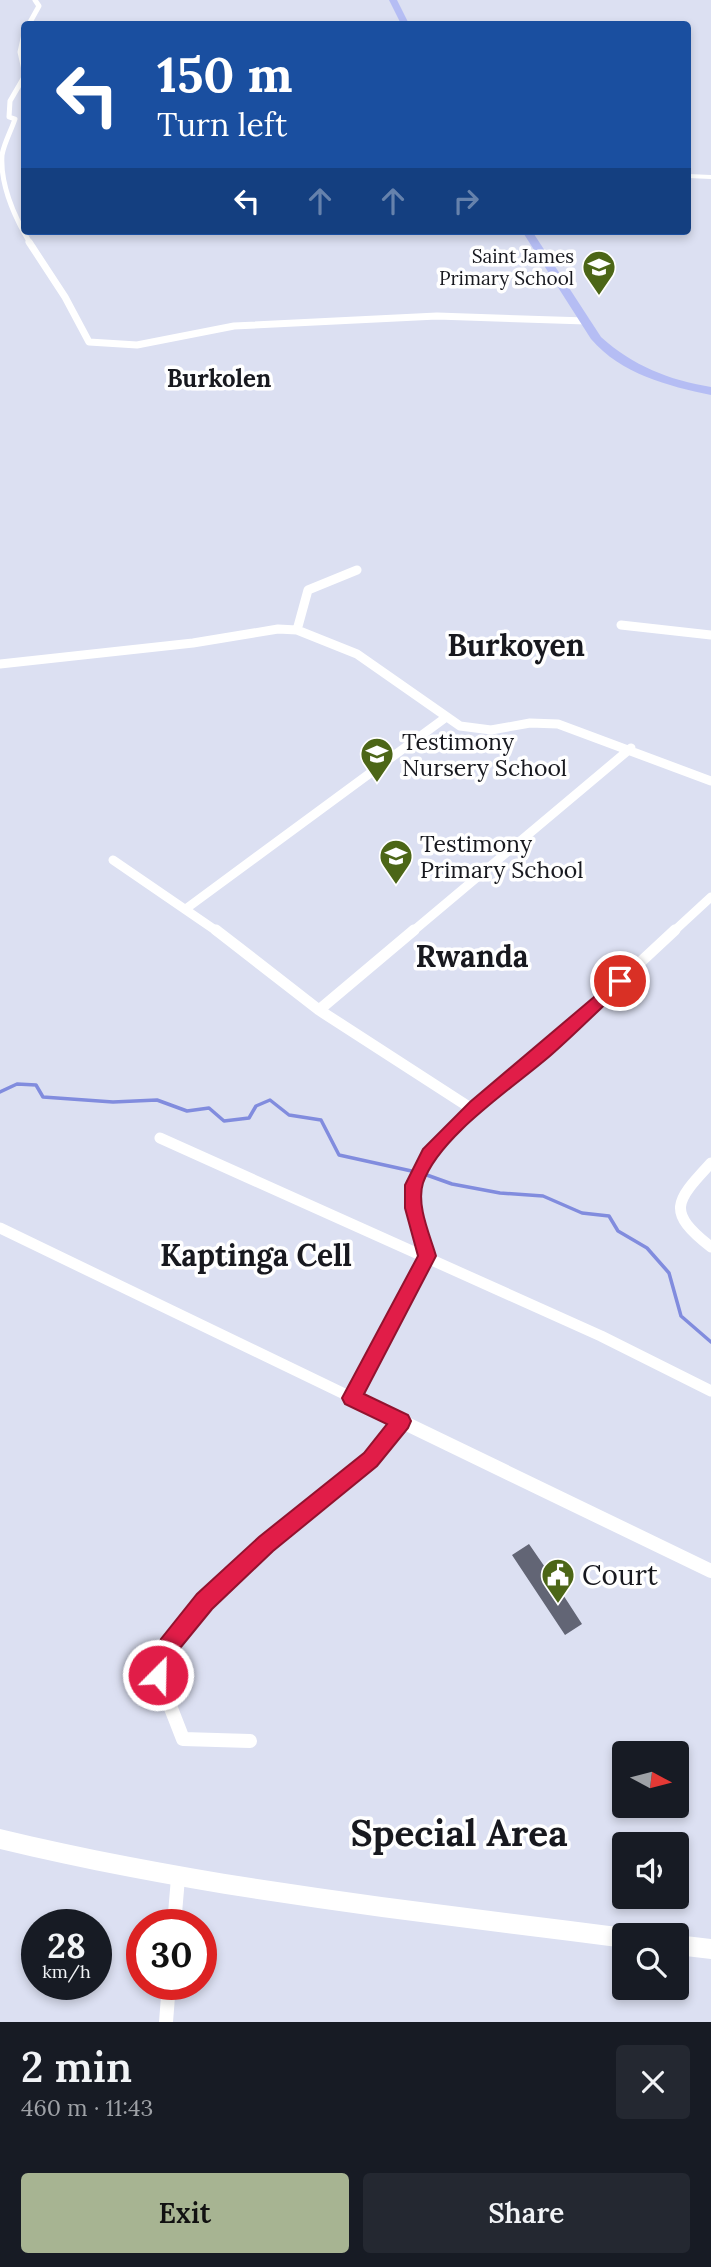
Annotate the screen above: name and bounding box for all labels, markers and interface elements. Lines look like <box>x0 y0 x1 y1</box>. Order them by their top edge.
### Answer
text: 150 m <box>157 43 293 105</box>
icon: left <box>42 49 133 140</box>
text: Turn left <box>157 104 287 145</box>
icon: left <box>228 182 266 220</box>
icon: ahead <box>301 182 339 220</box>
icon: ahead <box>374 182 412 220</box>
icon: right <box>447 182 485 220</box>
place label: Saint James Primary School <box>439 244 574 290</box>
school or university icon: Saint James Primary School <box>580 248 618 297</box>
district label: Burkolen <box>167 363 271 394</box>
district label: Burkoyen <box>447 626 585 665</box>
place label: Testimony Nursery School <box>402 727 567 782</box>
school or university icon: Testimony Nursery School <box>358 735 396 784</box>
place label: Testimony Primary School <box>420 829 584 884</box>
school or university icon: Testimony Primary School <box>377 837 415 886</box>
district label: Rwanda <box>416 937 529 975</box>
pin <box>590 951 650 1011</box>
icon: arrive <box>601 962 639 1000</box>
district label: Kaptinga Cell <box>160 1236 352 1275</box>
public building icon: Court <box>539 1556 577 1605</box>
place label: Court <box>582 1557 658 1593</box>
position arrow <box>121 1638 195 1712</box>
north arrow <box>612 1741 690 1818</box>
map controls <box>612 1741 689 2000</box>
district label: Special Area <box>350 1809 568 1856</box>
button: sound <box>612 1832 689 1909</box>
speed limit sign: 30 <box>126 1909 217 2000</box>
text: 28 <box>47 1923 86 1968</box>
button: search <box>612 1923 689 2000</box>
text: km/h <box>42 1960 91 1983</box>
text: 2 min <box>21 2040 132 2094</box>
button: close <box>616 2045 690 2119</box>
text: 460 m · 11:43 <box>21 2093 153 2122</box>
button: Exit <box>21 2173 349 2253</box>
button: Share <box>363 2173 690 2253</box>

